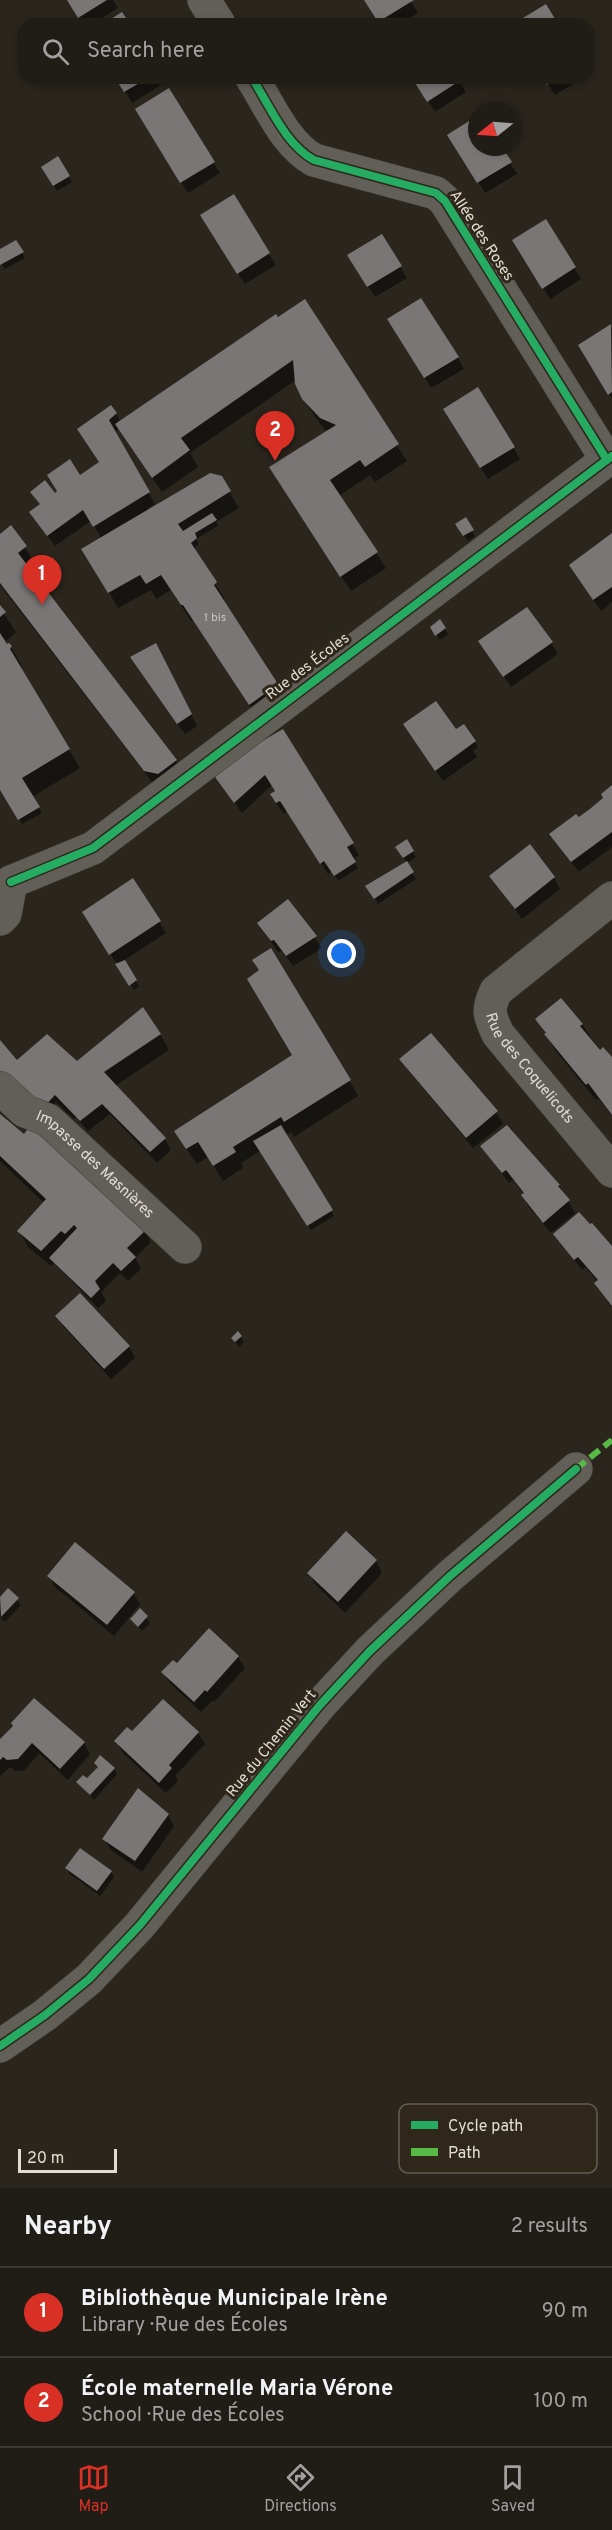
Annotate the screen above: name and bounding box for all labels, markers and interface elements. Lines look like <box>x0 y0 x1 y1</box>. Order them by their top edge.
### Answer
search box <box>18 18 594 84</box>
icon: search <box>39 35 72 68</box>
text: Search here <box>87 38 205 65</box>
north arrow <box>468 102 522 156</box>
street label: Allée des Roses <box>445 187 517 285</box>
pin: 2 <box>256 412 294 461</box>
pin: 1 <box>22 556 62 605</box>
house number: 1 bis <box>204 610 226 626</box>
street label: Rue des Écoles <box>262 629 354 705</box>
your location <box>327 939 356 968</box>
street label: Rue des Coquelicots <box>481 1011 578 1128</box>
street label: Impasse des Masnières <box>33 1107 158 1223</box>
street label: Rue du Chemin Vert <box>223 1686 321 1802</box>
legend <box>399 2104 597 2173</box>
text: Cycle path <box>448 2117 523 2137</box>
text: Path <box>448 2144 481 2164</box>
scale bar <box>18 2146 117 2174</box>
text: 20 m <box>27 2149 64 2169</box>
text: Nearby <box>24 2211 112 2244</box>
text: 2 results <box>511 2214 588 2240</box>
text: Bibliothèque Municipale Irène <box>81 2286 388 2313</box>
text: 1 <box>40 2299 48 2325</box>
text: 90 m <box>542 2299 588 2325</box>
text: Library · Rue des Écoles <box>81 2313 288 2339</box>
text: École maternelle Maria Vérone <box>81 2376 393 2403</box>
text: 2 <box>37 2389 50 2415</box>
text: 100 m <box>533 2389 588 2415</box>
text: School · Rue des Écoles <box>81 2403 285 2429</box>
tab: Map <box>77 2461 110 2517</box>
tab: Directions <box>264 2461 337 2517</box>
tab: Saved <box>491 2461 535 2517</box>

